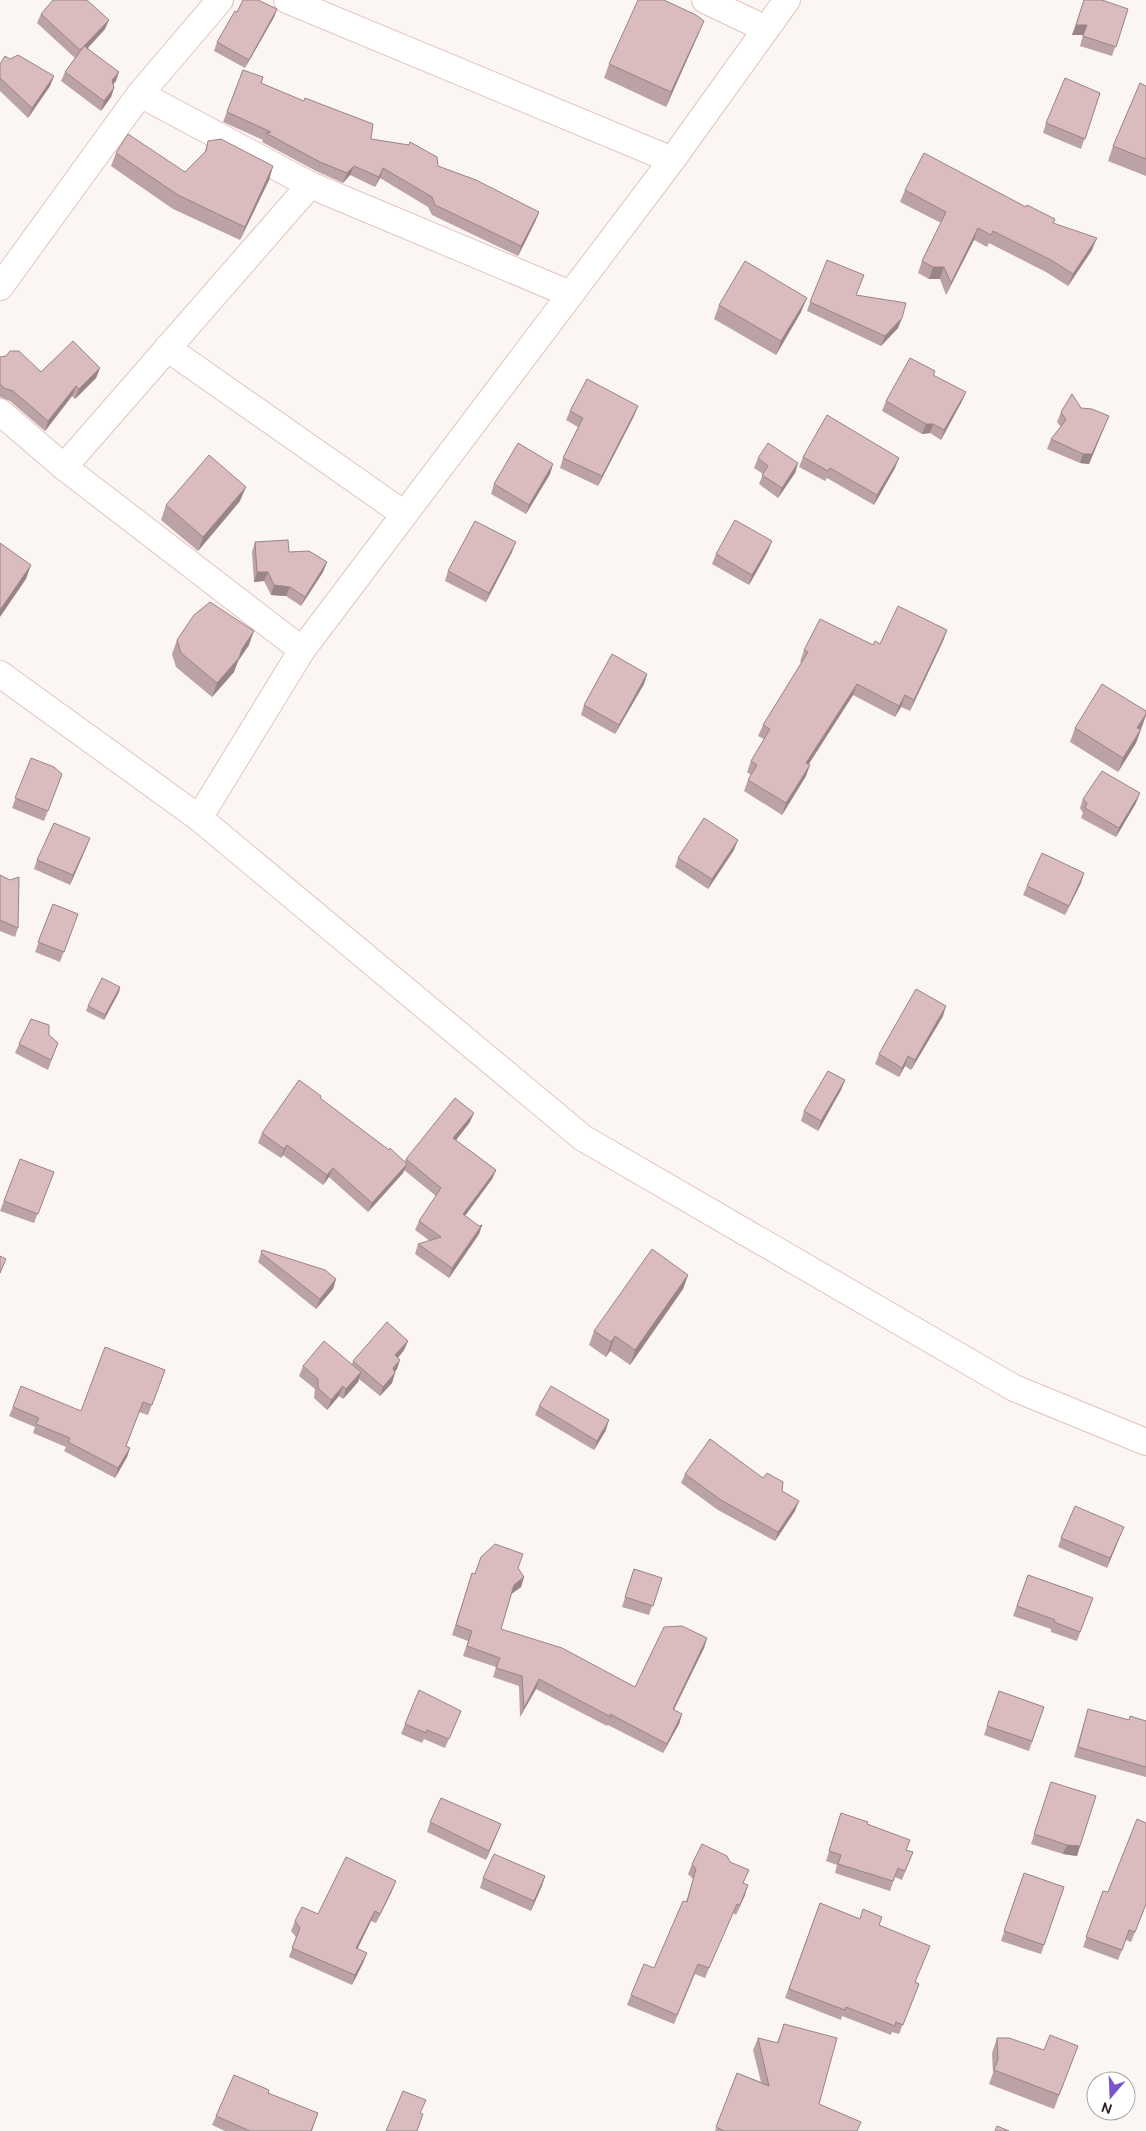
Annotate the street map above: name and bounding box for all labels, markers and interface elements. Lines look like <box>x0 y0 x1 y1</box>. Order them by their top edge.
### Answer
north arrow <box>1086 2071 1136 2121</box>
text: N <box>1099 2099 1114 2118</box>

